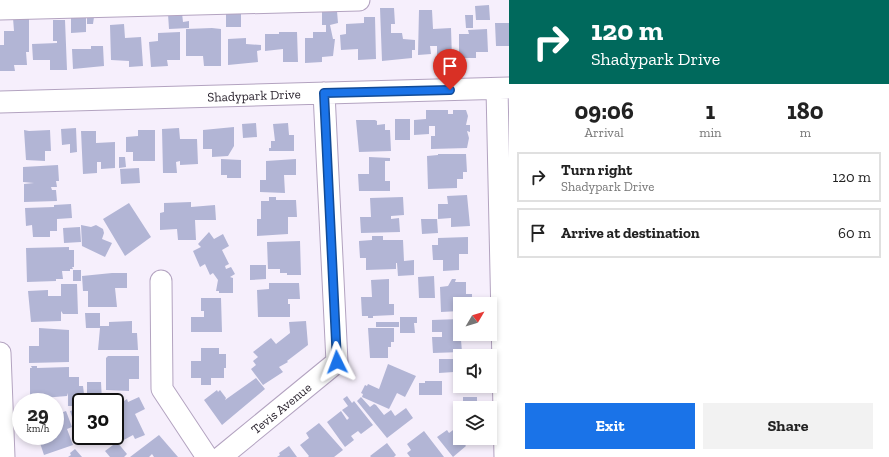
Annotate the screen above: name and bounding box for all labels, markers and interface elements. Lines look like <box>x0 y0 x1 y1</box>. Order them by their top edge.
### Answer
text: 120 m <box>591 14 663 47</box>
icon: right <box>525 16 577 68</box>
text: Shadypark Drive <box>591 48 720 70</box>
pin <box>433 49 467 90</box>
icon: arrive <box>439 55 461 77</box>
street label: Shadypark Drive <box>207 86 301 105</box>
text: 09:06 <box>574 96 634 125</box>
text: 1 <box>706 96 715 125</box>
text: 180 <box>787 96 824 125</box>
text: Arrival <box>585 125 624 140</box>
text: min <box>699 125 722 140</box>
text: m <box>800 125 811 140</box>
text: Turn right <box>561 161 632 179</box>
icon: right <box>527 166 549 188</box>
text: 120 m <box>833 168 871 186</box>
text: Shadypark Drive <box>561 179 654 194</box>
icon: arrive <box>527 222 549 244</box>
text: Arrive at destination <box>561 224 700 242</box>
text: 60 m <box>838 224 871 242</box>
north arrow <box>453 297 497 341</box>
map controls <box>453 297 497 445</box>
position arrow <box>316 341 358 383</box>
button: sound <box>453 349 497 393</box>
street label: Tevis Avenue <box>248 380 314 437</box>
speed limit sign: 30 <box>72 393 124 445</box>
button: layers <box>453 401 497 445</box>
text: 29 <box>27 402 49 426</box>
button: Exit <box>525 403 695 449</box>
button: Share <box>703 403 873 449</box>
text: km/h <box>27 423 49 435</box>

